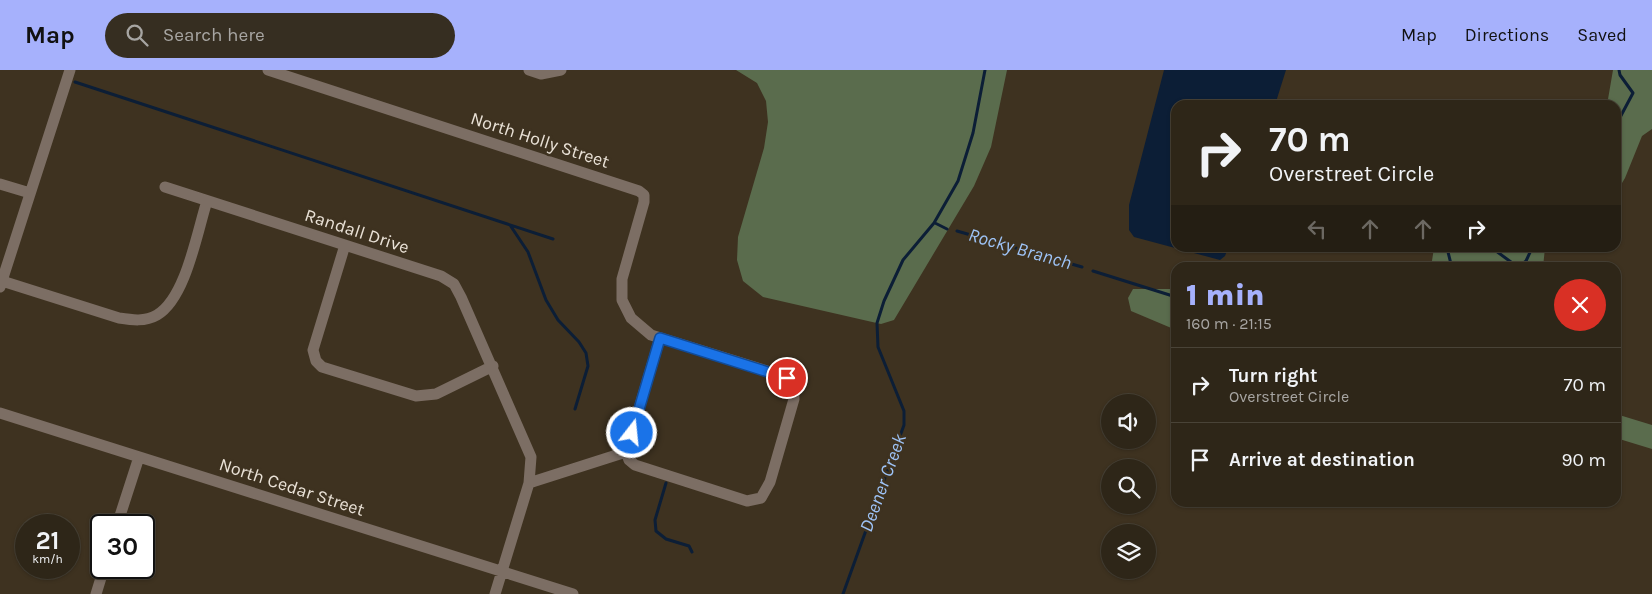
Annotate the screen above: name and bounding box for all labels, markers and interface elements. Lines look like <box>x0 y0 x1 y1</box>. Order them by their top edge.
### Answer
search box <box>105 13 455 58</box>
text: Map <box>25 21 75 49</box>
icon: search <box>123 21 151 49</box>
text: Search here <box>163 24 265 46</box>
text: Map <box>1401 24 1437 46</box>
text: Directions <box>1465 24 1549 46</box>
text: Saved <box>1577 24 1627 46</box>
street label: North Holly Street <box>468 107 612 173</box>
text: 70 m <box>1269 119 1351 160</box>
icon: right <box>1186 120 1251 185</box>
text: Overstreet Circle <box>1269 161 1434 187</box>
street label: Randall Drive <box>302 204 412 258</box>
icon: left <box>1303 215 1331 243</box>
icon: ahead <box>1356 215 1384 243</box>
icon: ahead <box>1409 215 1437 243</box>
icon: right <box>1462 215 1490 243</box>
water label: Rocky Branch <box>966 224 1074 274</box>
text: 1 min <box>1186 277 1265 313</box>
button: close <box>1554 279 1606 331</box>
text: 160 m · 21:15 <box>1186 314 1272 333</box>
pin <box>766 357 808 399</box>
icon: arrive <box>773 364 801 392</box>
text: Turn right <box>1229 365 1318 387</box>
icon: right <box>1186 371 1214 399</box>
text: 70 m <box>1564 374 1606 396</box>
text: Overstreet Circle <box>1229 387 1349 406</box>
map controls <box>1101 394 1156 579</box>
button: sound <box>1101 394 1156 449</box>
position arrow <box>605 406 657 458</box>
water label: Deener Creek <box>855 431 911 535</box>
icon: arrive <box>1186 446 1214 474</box>
text: Arrive at destination <box>1229 449 1415 471</box>
text: 90 m <box>1561 449 1606 471</box>
street label: North Cedar Street <box>217 453 368 521</box>
button: search <box>1101 459 1156 514</box>
speed limit sign: 30 <box>90 514 155 579</box>
button: layers <box>1101 524 1156 579</box>
text: 21 <box>35 526 60 555</box>
text: km/h <box>32 552 63 566</box>

